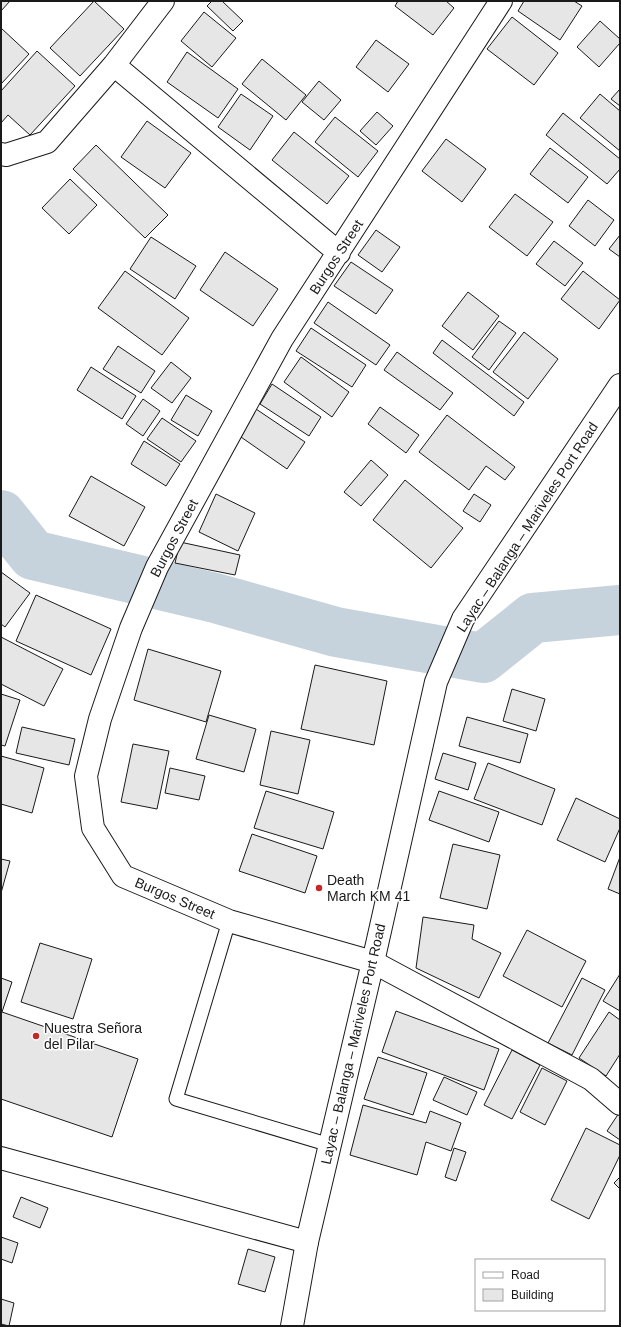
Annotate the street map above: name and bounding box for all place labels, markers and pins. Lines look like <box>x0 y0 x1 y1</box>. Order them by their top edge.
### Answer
place label: Death March KM 41 <box>327 872 410 904</box>
marker: Death March KM 41 <box>314 883 324 893</box>
place label: Nuestra Señora del Pilar <box>44 1020 142 1052</box>
marker: Nuestra Señora del Pilar <box>31 1031 41 1041</box>

